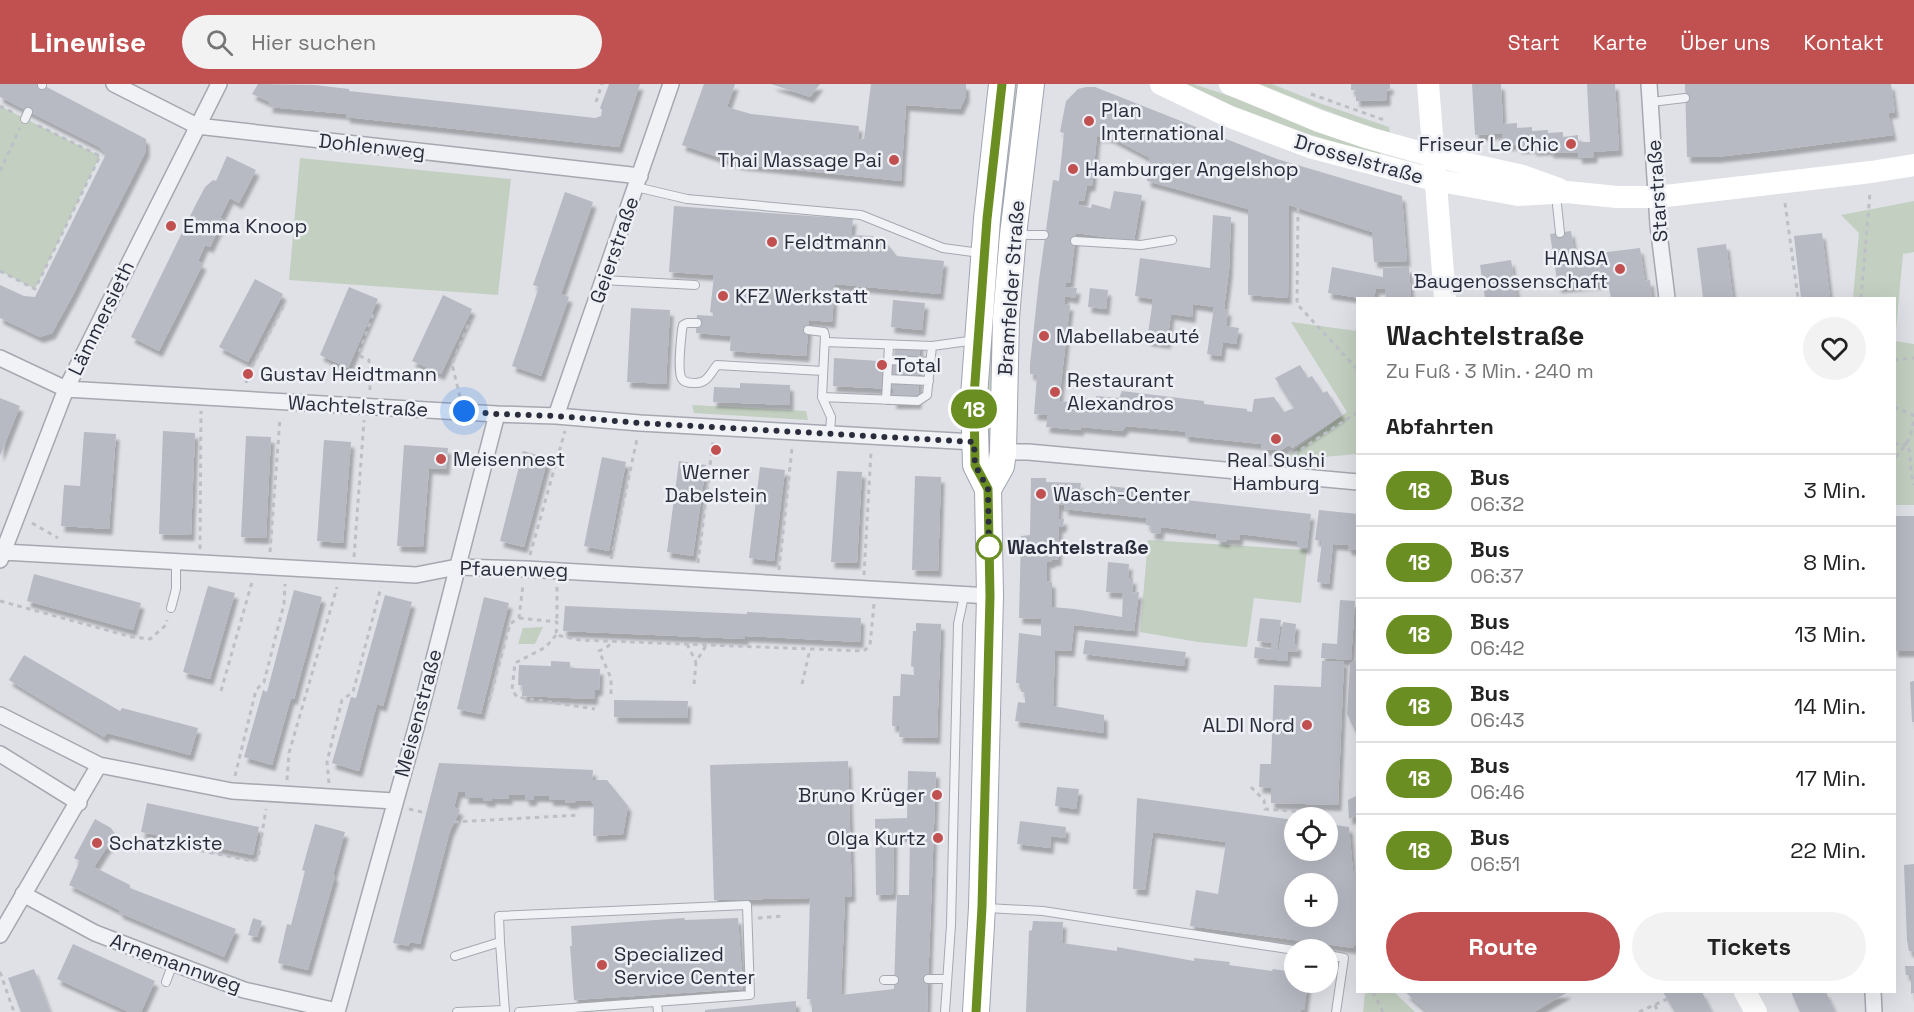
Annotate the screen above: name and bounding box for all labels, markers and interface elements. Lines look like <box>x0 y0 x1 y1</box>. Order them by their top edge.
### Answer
search box <box>182 15 602 69</box>
text: Linewise <box>30 24 146 60</box>
icon: search <box>203 26 236 59</box>
text: Hier suchen <box>251 28 376 56</box>
text: Start <box>1508 29 1560 56</box>
text: Karte <box>1593 29 1647 56</box>
text: Über uns <box>1680 29 1770 56</box>
text: Kontakt <box>1803 29 1884 56</box>
place label: Plan International <box>1101 97 1224 146</box>
marker: Plan International <box>1082 114 1096 128</box>
street label: Dohlenweg <box>317 127 427 165</box>
street label: Drosselstraße <box>1291 128 1427 190</box>
place label: Friseur Le Chic <box>1419 131 1559 157</box>
marker: Friseur Le Chic <box>1564 137 1578 151</box>
street label: Starstraße <box>1640 139 1674 243</box>
place label: Thai Massage Pai <box>717 147 882 173</box>
marker: Thai Massage Pai <box>887 153 901 167</box>
place label: Hamburger Angelshop <box>1085 156 1299 182</box>
marker: Hamburger Angelshop <box>1066 162 1080 176</box>
street label: Geierstraße <box>584 193 644 307</box>
street label: Bramfelder Straße <box>992 199 1030 377</box>
place label: Emma Knoop <box>183 213 307 239</box>
marker: Emma Knoop <box>164 219 178 233</box>
place label: Feldtmann <box>784 229 887 255</box>
marker: Feldtmann <box>765 235 779 249</box>
place label: HANSA Baugenossenschaft <box>1413 245 1608 294</box>
street label: Lämmersieth <box>62 256 140 380</box>
marker: HANSA Baugenossenschaft <box>1613 262 1627 276</box>
place label: KFZ Werkstatt <box>735 283 868 309</box>
marker: KFZ Werkstatt <box>716 289 730 303</box>
text: Wachtelstraße <box>1386 317 1585 353</box>
button: heart <box>1803 317 1866 380</box>
place label: Mabellabeauté <box>1056 323 1200 349</box>
marker: Mabellabeauté <box>1037 329 1051 343</box>
place label: Total <box>894 352 941 378</box>
marker: Total <box>875 358 889 372</box>
text: Zu Fuß · 3 Min. · 240 m <box>1386 358 1594 384</box>
place label: Gustav Heidtmann <box>260 361 437 387</box>
marker: Gustav Heidtmann <box>241 367 255 381</box>
place label: Restaurant Alexandros <box>1067 367 1174 416</box>
marker: Restaurant Alexandros <box>1048 385 1062 399</box>
street label: Wachtelstraße <box>287 389 429 423</box>
line badge: 18 <box>947 390 1001 428</box>
your location <box>449 396 479 426</box>
text: 18 <box>963 396 985 423</box>
text: Abfahrten <box>1386 412 1494 440</box>
marker: Real Sushi Hamburg <box>1269 432 1283 446</box>
marker: Werner Dabelstein <box>709 443 723 457</box>
place label: Meisennest <box>453 446 565 472</box>
place label: Real Sushi Hamburg <box>1227 447 1325 496</box>
marker: Meisennest <box>434 452 448 466</box>
place label: Werner Dabelstein <box>665 459 767 508</box>
text: Bus <box>1470 463 1510 491</box>
text: 3 Min. <box>1804 476 1866 504</box>
text: 18 <box>1408 477 1430 504</box>
place label: Wasch-Center <box>1053 481 1190 507</box>
marker: Wasch-Center <box>1034 487 1048 501</box>
text: 06:32 <box>1470 491 1524 517</box>
marker: Wachtelstraße <box>976 534 1002 560</box>
place label: Wachtelstraße <box>1007 534 1149 560</box>
text: Bus <box>1470 535 1510 563</box>
text: 8 Min. <box>1803 548 1866 576</box>
text: 18 <box>1408 549 1430 576</box>
street label: Pfauenweg <box>459 555 569 583</box>
text: 06:37 <box>1470 563 1523 589</box>
text: Bus <box>1470 607 1510 635</box>
text: 13 Min. <box>1794 620 1866 648</box>
text: 18 <box>1408 621 1430 648</box>
text: 06:42 <box>1470 635 1525 661</box>
street label: Meisenstraße <box>388 646 448 780</box>
text: Bus <box>1470 679 1510 707</box>
text: 14 Min. <box>1794 692 1866 720</box>
text: 18 <box>1408 693 1430 720</box>
text: 06:43 <box>1470 707 1525 733</box>
place label: ALDI Nord <box>1203 712 1295 738</box>
marker: ALDI Nord <box>1300 718 1314 732</box>
text: Bus <box>1470 751 1510 779</box>
text: 17 Min. <box>1795 764 1866 792</box>
text: 18 <box>1408 765 1430 792</box>
text: 06:46 <box>1470 779 1525 805</box>
place label: Bruno Krüger <box>798 782 925 808</box>
marker: Bruno Krüger <box>930 788 944 802</box>
map controls <box>1284 807 1338 993</box>
button: locate <box>1284 807 1338 861</box>
text: Bus <box>1470 823 1510 851</box>
place label: Olga Kurtz <box>827 825 926 851</box>
place label: Schatzkiste <box>109 830 223 856</box>
marker: Olga Kurtz <box>931 831 945 845</box>
marker: Schatzkiste <box>90 836 104 850</box>
text: 22 Min. <box>1790 836 1866 864</box>
text: 18 <box>1408 837 1430 864</box>
text: 06:51 <box>1470 851 1520 877</box>
button: + <box>1284 873 1338 927</box>
button: Route <box>1386 912 1620 981</box>
button: Tickets <box>1632 912 1866 981</box>
street label: Arnemannweg <box>107 927 245 999</box>
button: − <box>1284 939 1338 993</box>
place label: Specialized Service Center <box>614 941 755 990</box>
marker: Specialized Service Center <box>595 958 609 972</box>

